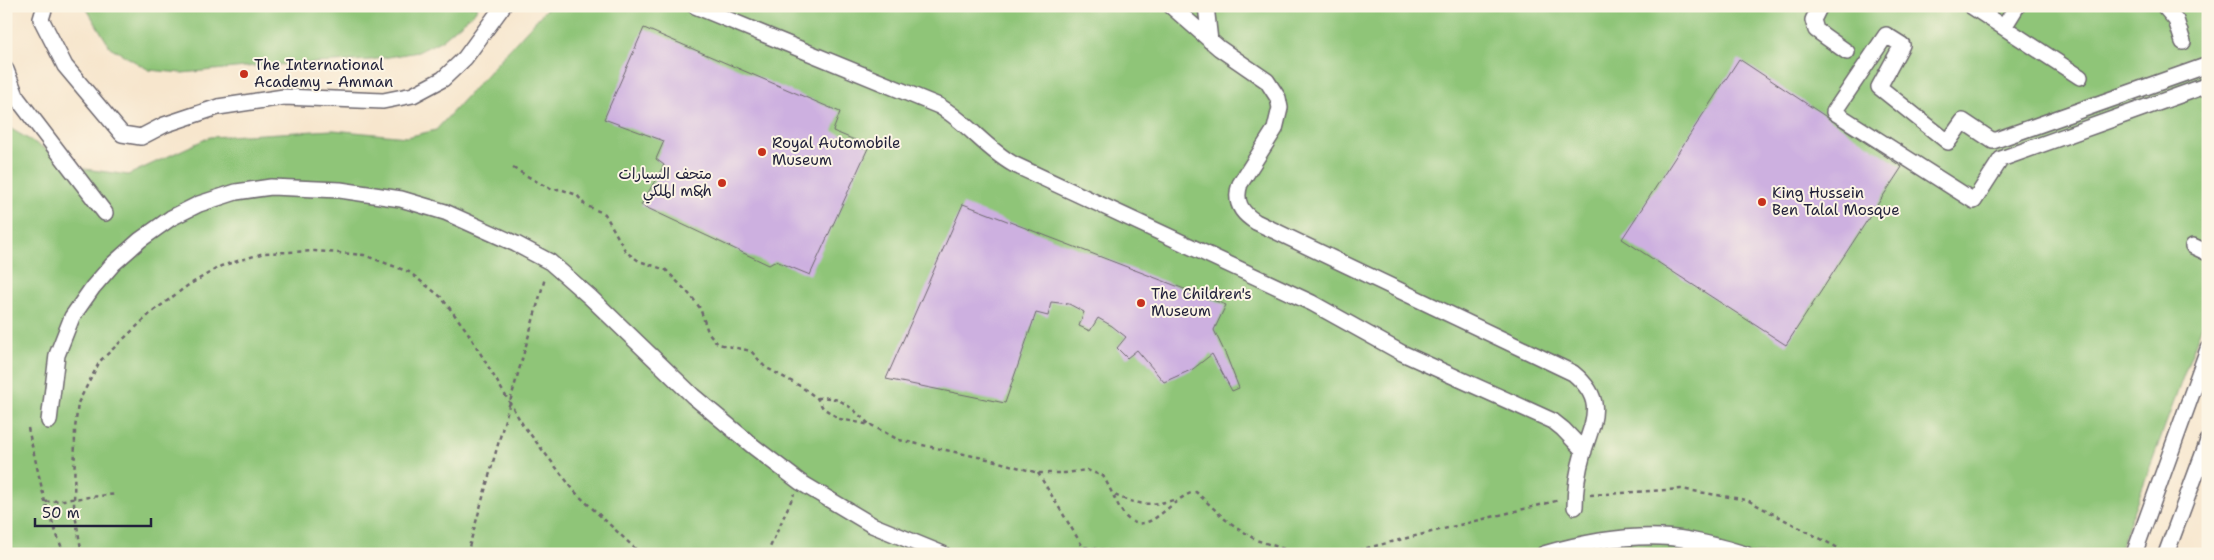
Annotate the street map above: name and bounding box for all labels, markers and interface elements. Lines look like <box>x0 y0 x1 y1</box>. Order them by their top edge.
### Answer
place label: The International Academy - Amman <box>254 55 393 92</box>
marker: The International Academy - Amman <box>238 68 250 80</box>
place label: Royal Automobile Museum <box>772 133 901 170</box>
marker: Royal Automobile Museum <box>756 146 768 158</box>
place label: متحف السيارات الملكي m&h <box>619 164 712 204</box>
marker: متحف السيارات الملكي m&h <box>716 177 728 189</box>
place label: King Hussein Ben Talal Mosque <box>1772 183 1900 220</box>
marker: King Hussein Ben Talal Mosque <box>1756 196 1768 208</box>
place label: The Children's Museum <box>1151 284 1252 321</box>
marker: The Children's Museum <box>1135 297 1147 309</box>
scale bar <box>35 495 151 527</box>
text: 50 m <box>42 503 80 523</box>

